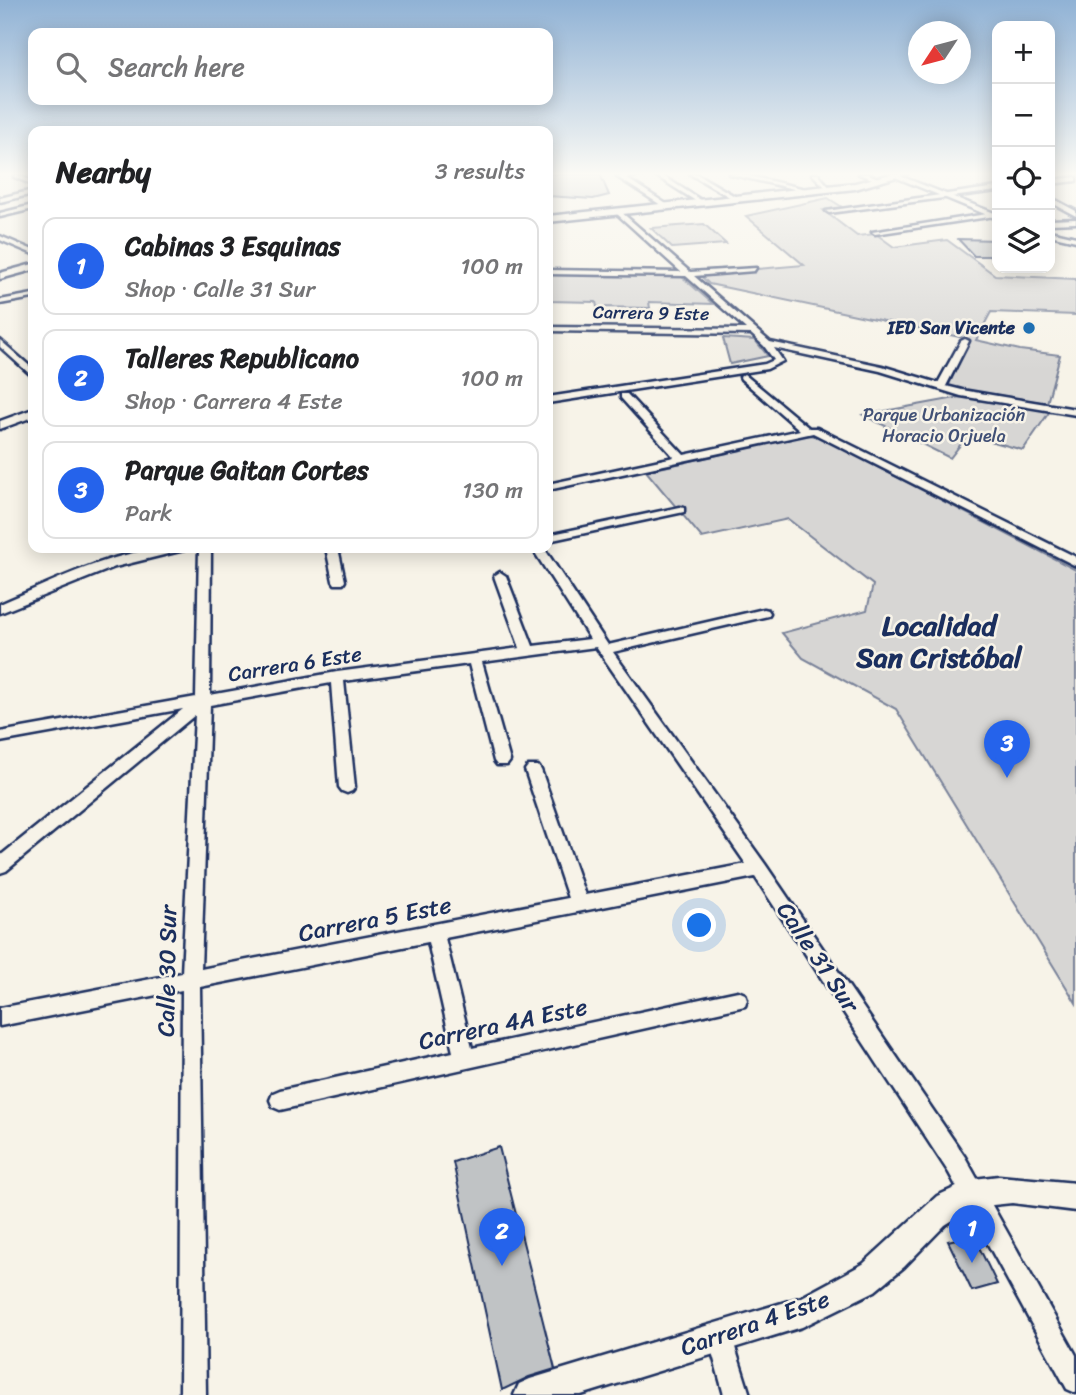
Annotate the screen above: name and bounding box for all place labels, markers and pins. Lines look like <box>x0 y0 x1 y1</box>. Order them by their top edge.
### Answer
place label: IED San Vicente <box>887 312 1016 344</box>
marker: IED San Vicente <box>1021 320 1037 336</box>
pin: 3 <box>984 720 1030 778</box>
pin: 1 <box>949 1205 995 1263</box>
pin: 2 <box>479 1208 525 1266</box>

